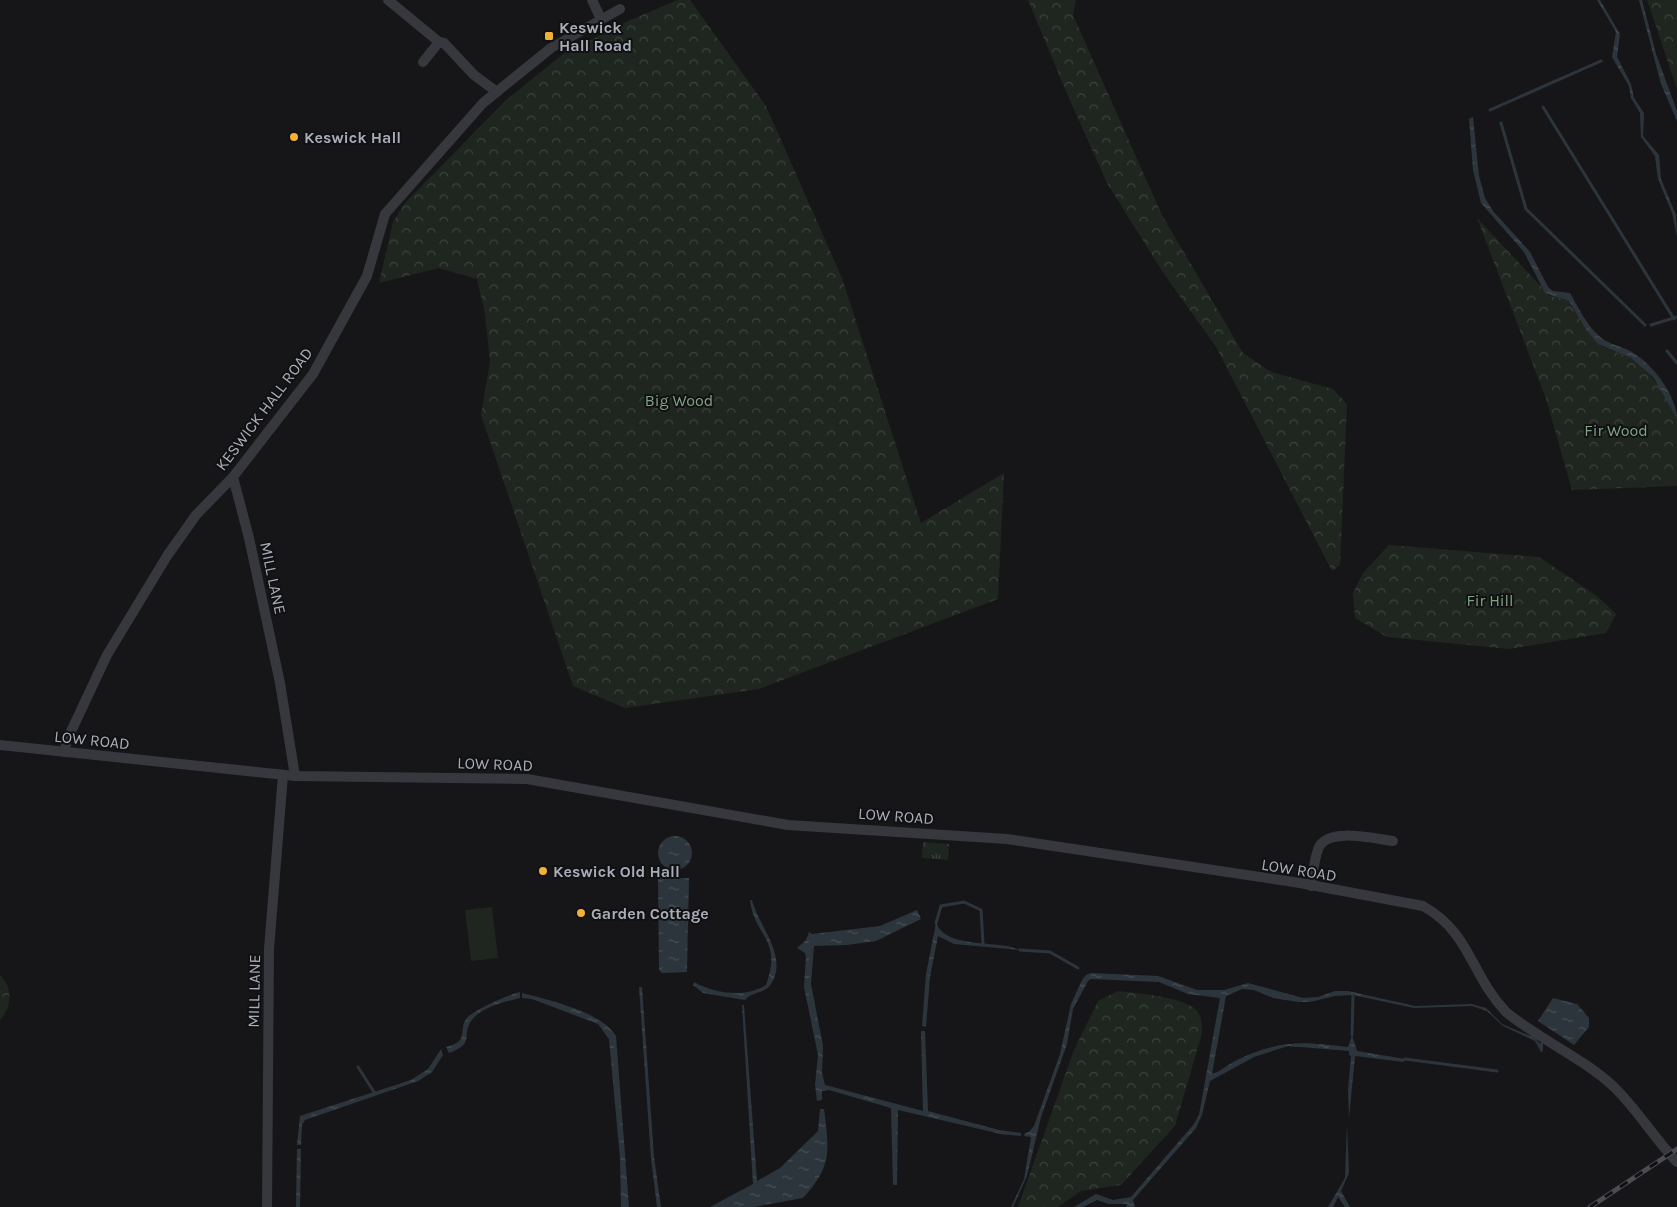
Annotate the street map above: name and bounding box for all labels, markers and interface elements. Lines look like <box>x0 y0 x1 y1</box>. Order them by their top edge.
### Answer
place label: Keswick Hall Road <box>559 18 632 55</box>
marker: Keswick Hall Road <box>543 30 555 42</box>
place label: Keswick Hall <box>304 128 401 147</box>
marker: Keswick Hall <box>288 131 300 143</box>
street label: KESWICK HALL ROAD <box>212 344 316 474</box>
park label: Big Wood <box>645 391 713 410</box>
park label: Fir Wood <box>1584 421 1648 440</box>
street label: MILL LANE <box>256 540 290 616</box>
park label: Fir Hill <box>1466 591 1514 610</box>
street label: LOW ROAD <box>53 727 131 753</box>
street label: LOW ROAD <box>457 753 533 775</box>
street label: LOW ROAD <box>858 804 934 828</box>
street label: LOW ROAD <box>1260 855 1338 885</box>
place label: Keswick Old Hall <box>553 862 680 881</box>
marker: Keswick Old Hall <box>537 865 549 877</box>
place label: Garden Cottage <box>591 904 709 923</box>
marker: Garden Cottage <box>575 907 587 919</box>
street label: MILL LANE <box>244 954 264 1028</box>

